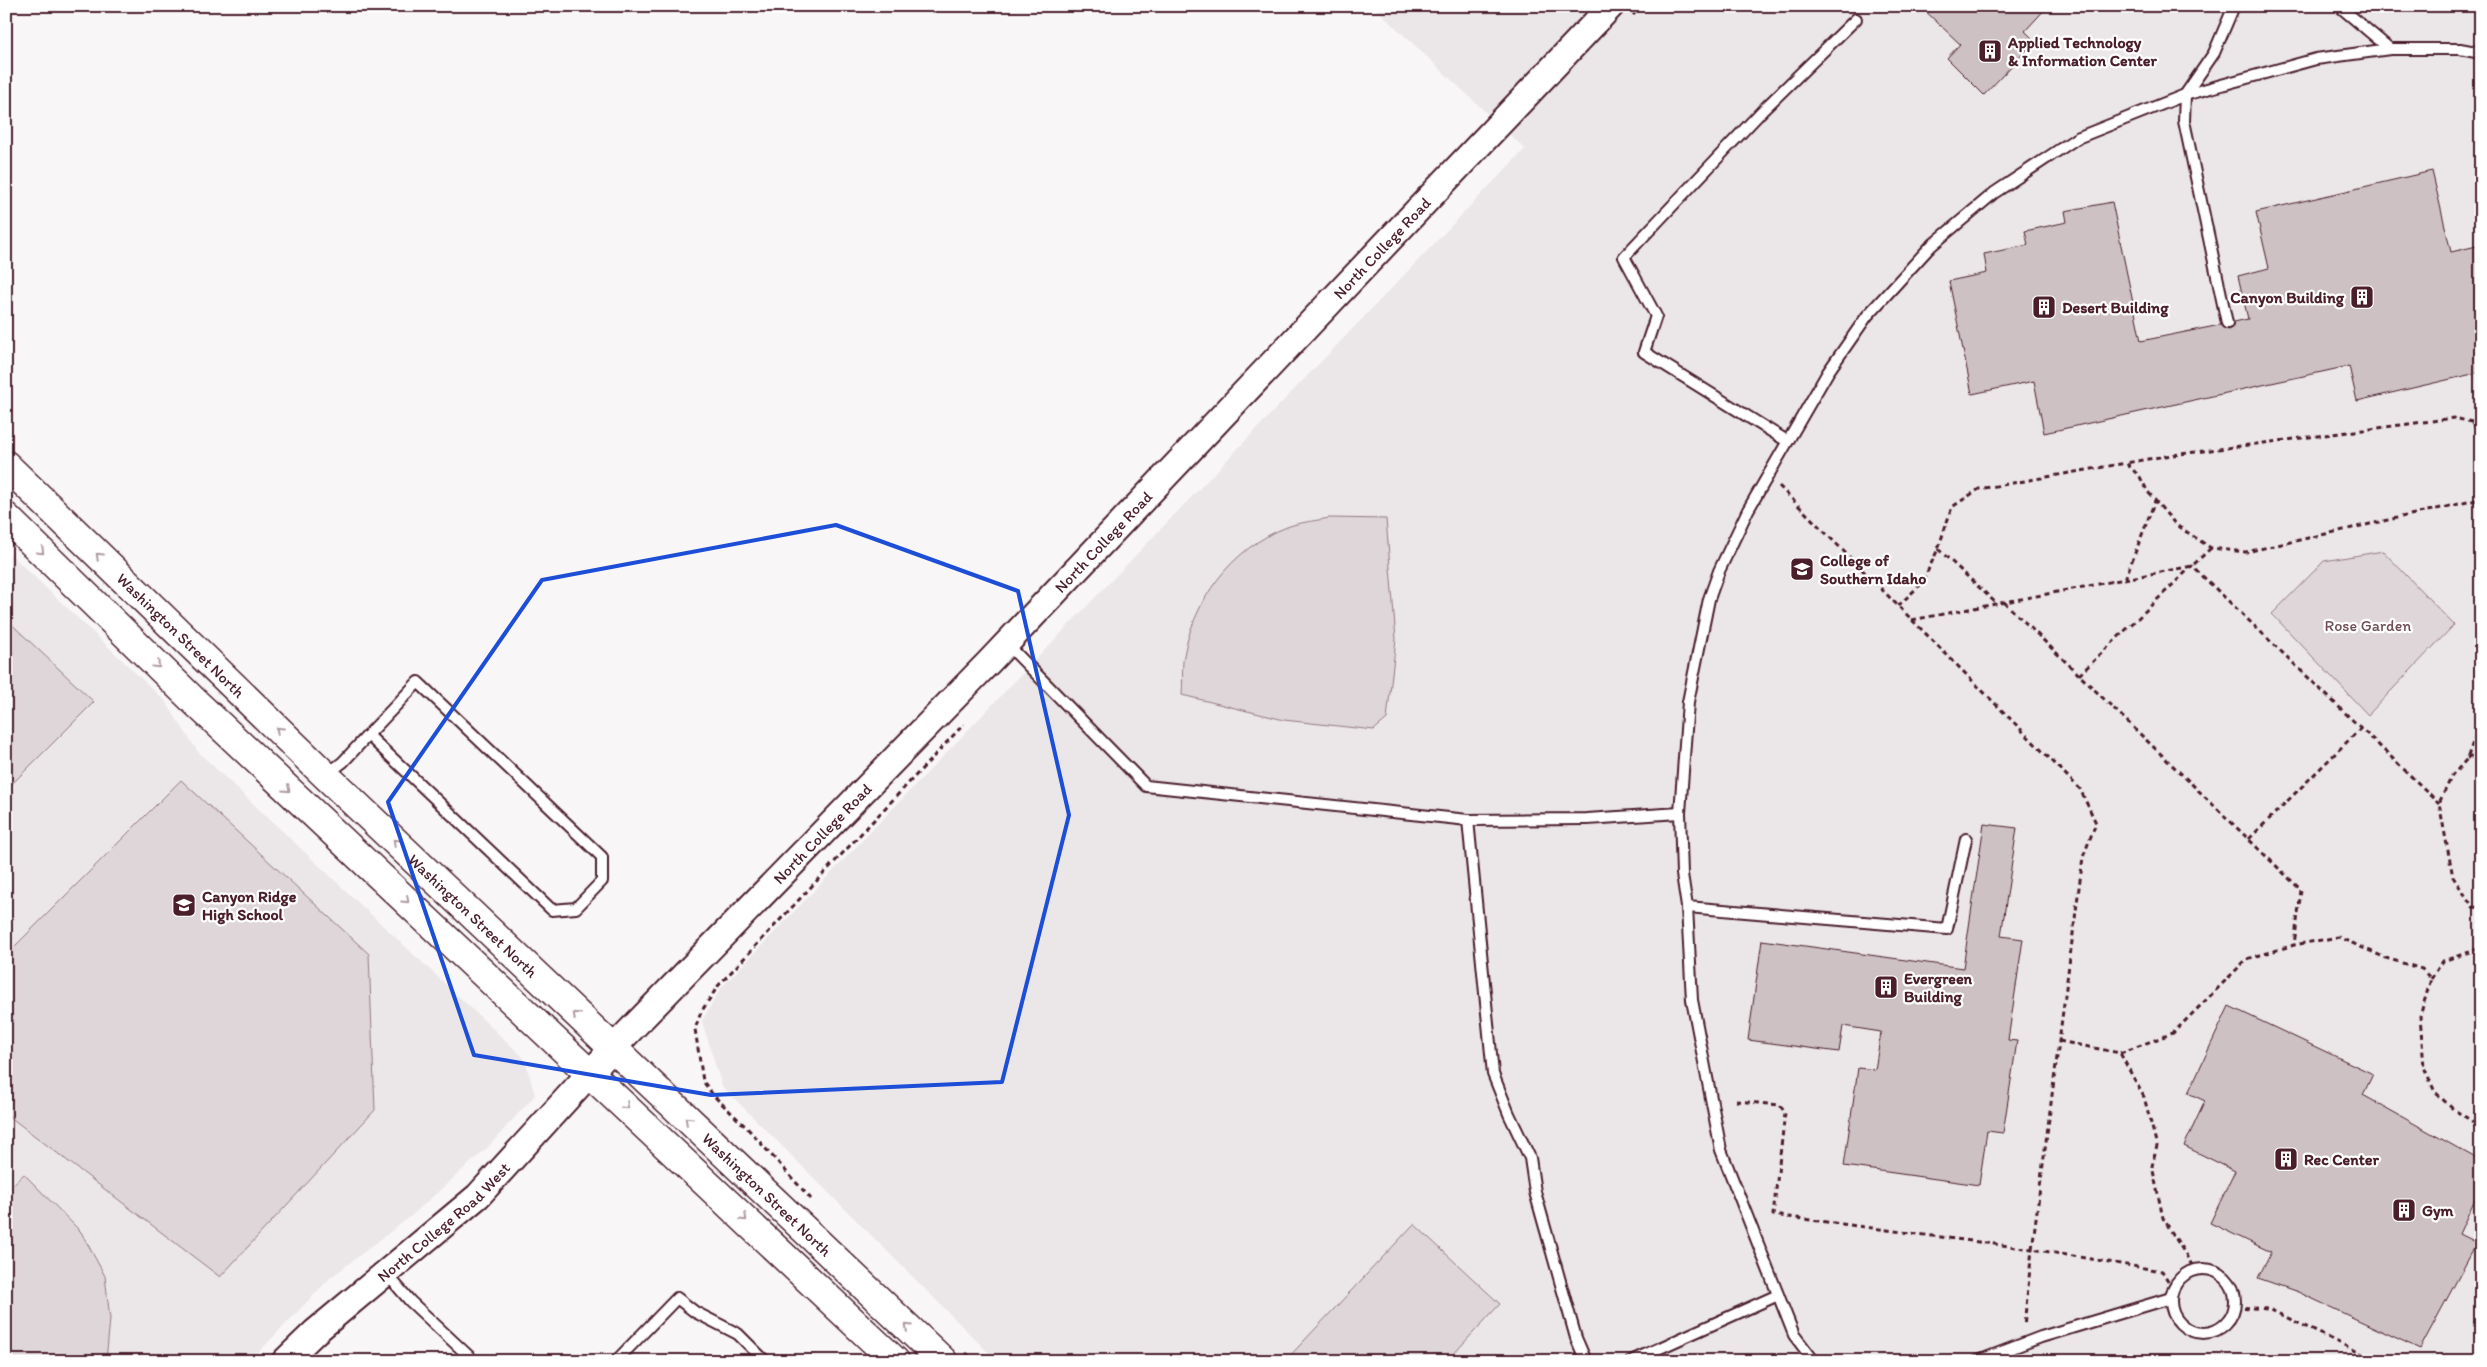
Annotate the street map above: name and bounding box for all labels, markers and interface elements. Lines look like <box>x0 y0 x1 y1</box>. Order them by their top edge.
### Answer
place label: Applied Technology & Information Center <box>2007 33 2157 70</box>
building icon: Applied Technology & Information Center <box>1977 38 2003 64</box>
street label: North College Road <box>1329 193 1435 303</box>
building icon: Canyon Building <box>2349 284 2375 310</box>
place label: Canyon Building <box>2230 288 2345 308</box>
building icon: Desert Building <box>2031 294 2057 320</box>
place label: Desert Building <box>2062 298 2169 318</box>
street label: North College Road <box>1051 487 1156 597</box>
one-way arrow <box>35 545 44 554</box>
place label: College of Southern Idaho <box>1820 551 1926 588</box>
one-way arrow <box>96 552 105 561</box>
school or university icon: College of Southern Idaho <box>1789 556 1815 582</box>
street label: Washington Street North <box>113 569 249 702</box>
park label: Rose Garden <box>2325 616 2411 635</box>
one-way arrow <box>151 659 160 668</box>
one-way arrow <box>275 727 284 736</box>
street label: North College Road <box>769 779 876 888</box>
one-way arrow <box>282 783 291 792</box>
one-way arrow <box>392 839 401 848</box>
street label: Washington Street North <box>404 850 542 982</box>
place label: Canyon Ridge High School <box>202 887 297 925</box>
school or university icon: Canyon Ridge High School <box>171 892 197 918</box>
one-way arrow <box>400 894 409 903</box>
place label: Evergreen Building <box>1904 969 1973 1007</box>
building icon: Evergreen Building <box>1873 974 1899 1000</box>
one-way arrow <box>573 1012 582 1021</box>
one-way arrow <box>620 1100 629 1109</box>
one-way arrow <box>684 1117 693 1126</box>
street label: Washington Street North <box>698 1129 836 1261</box>
building icon: Rec Center <box>2273 1146 2299 1172</box>
place label: Rec Center <box>2304 1150 2379 1169</box>
street label: North College Road West <box>373 1158 514 1286</box>
building icon: Gym <box>2391 1197 2417 1223</box>
place label: Gym <box>2422 1201 2454 1221</box>
one-way arrow <box>738 1212 747 1221</box>
one-way arrow <box>905 1324 914 1333</box>

